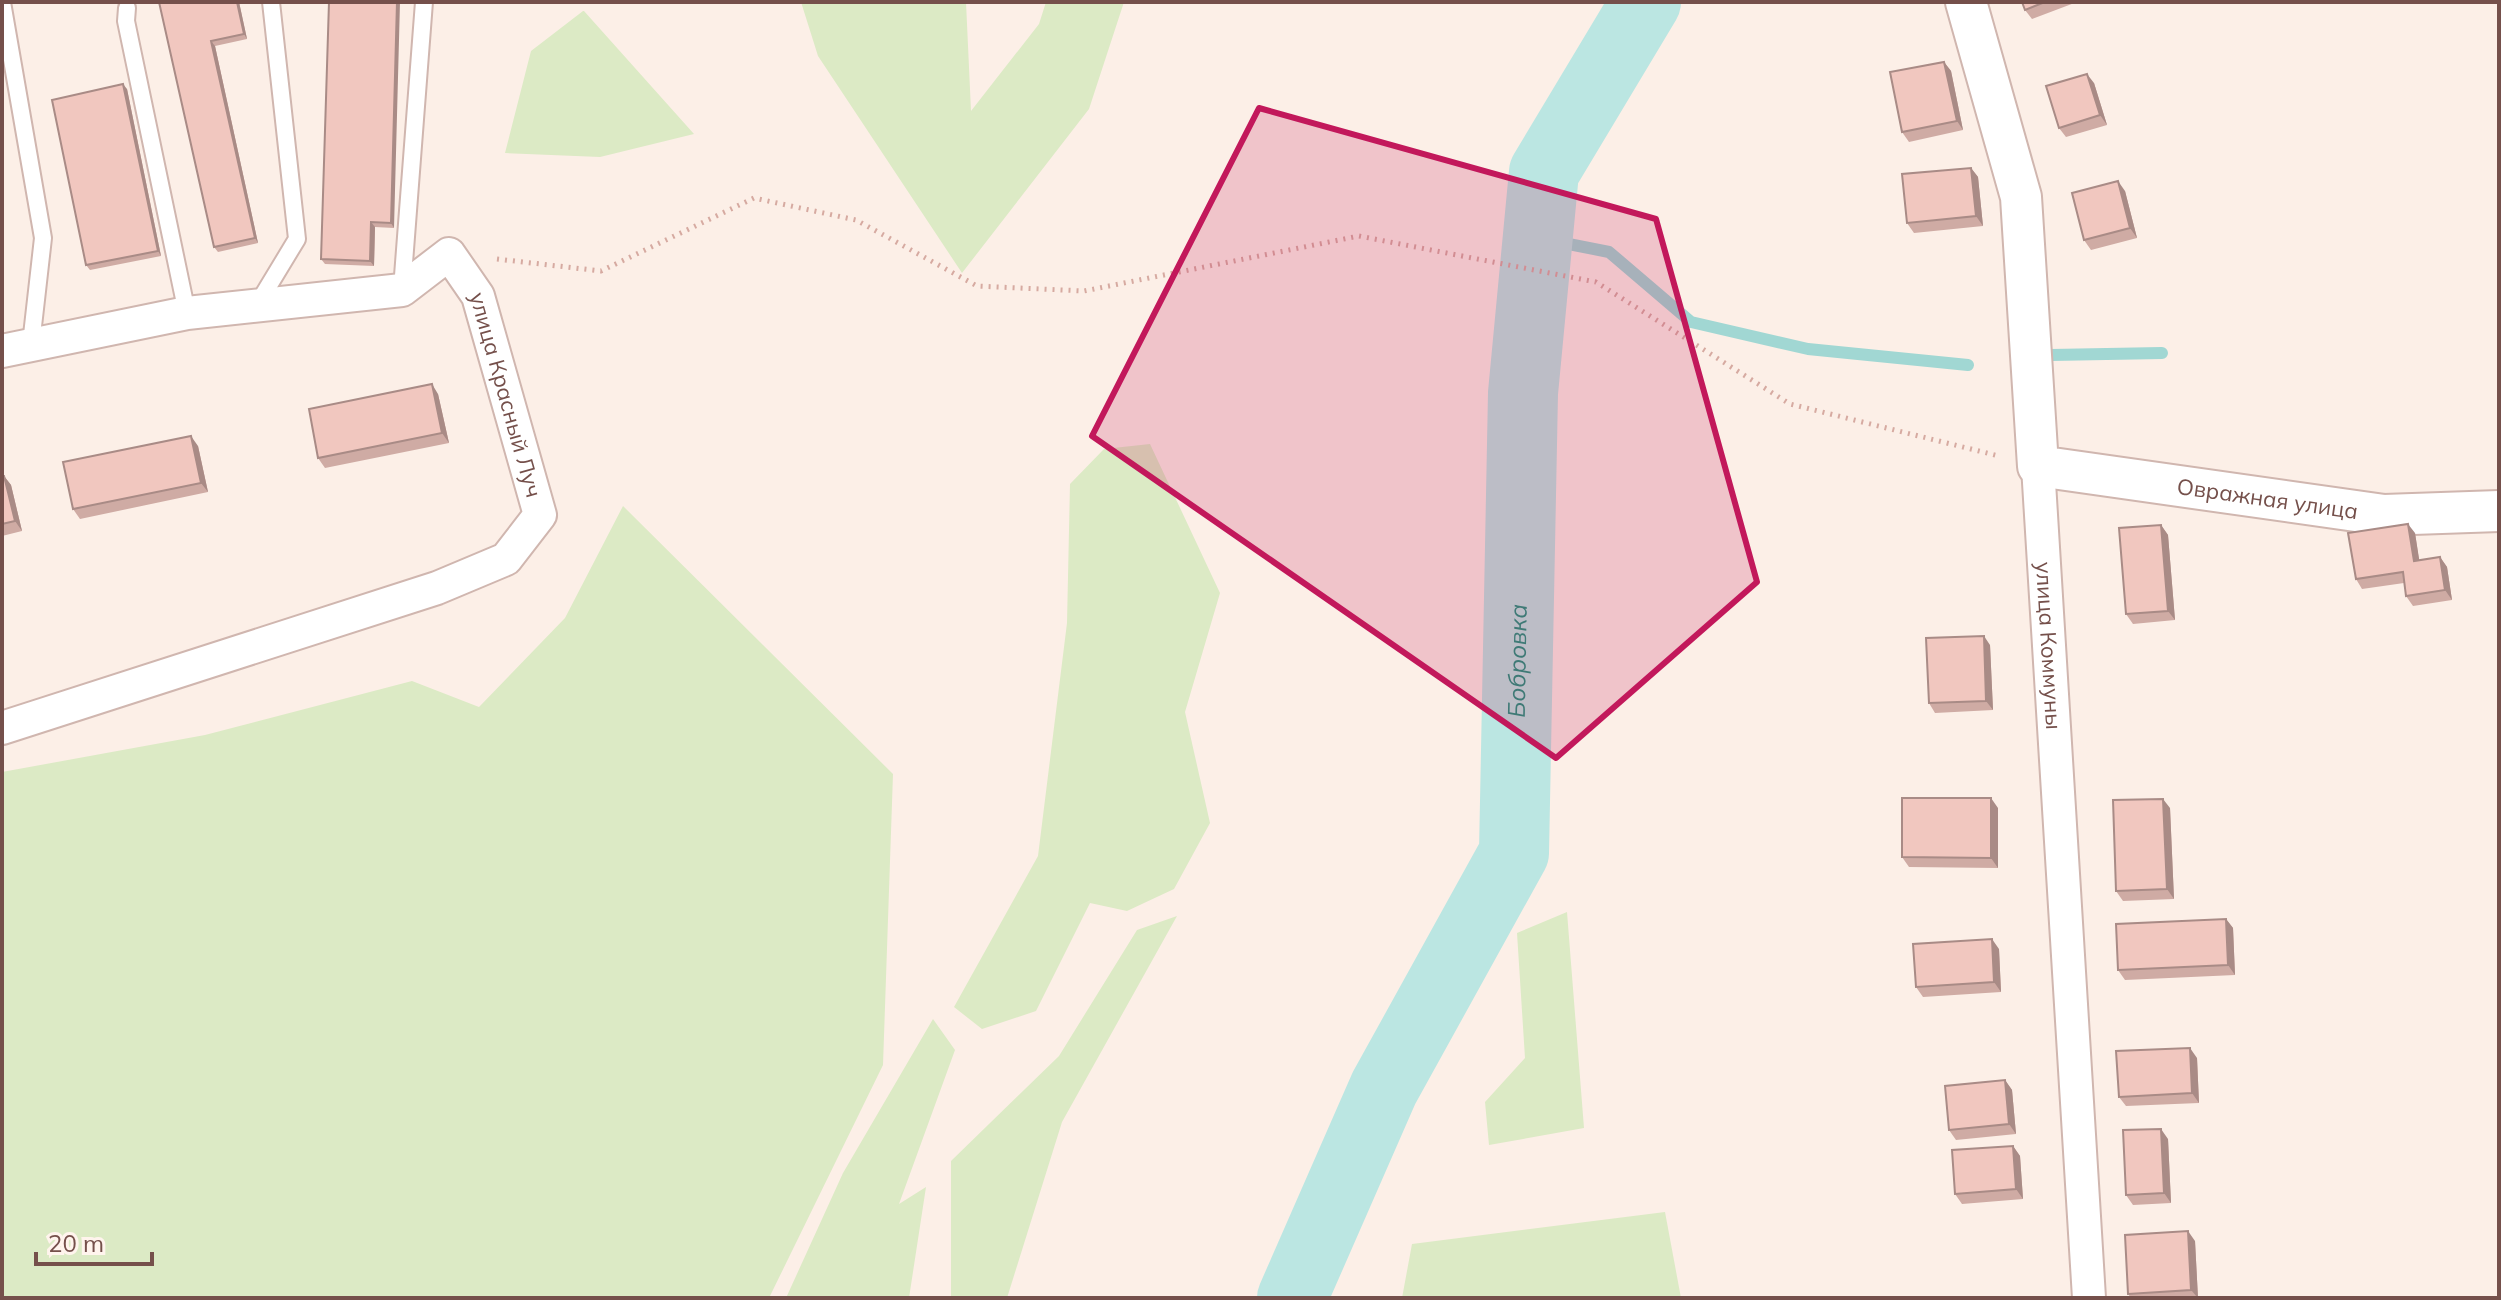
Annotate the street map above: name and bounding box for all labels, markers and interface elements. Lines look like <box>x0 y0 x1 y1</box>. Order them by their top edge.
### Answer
street label: улица Красный Луч <box>464 289 548 500</box>
street label: Овражная улица <box>2175 472 2360 525</box>
street label: улица Коммуны <box>2030 561 2068 730</box>
water label: Бобровка <box>1501 604 1533 718</box>
scale bar <box>36 1216 152 1266</box>
text: 20 m <box>48 1228 104 1258</box>

